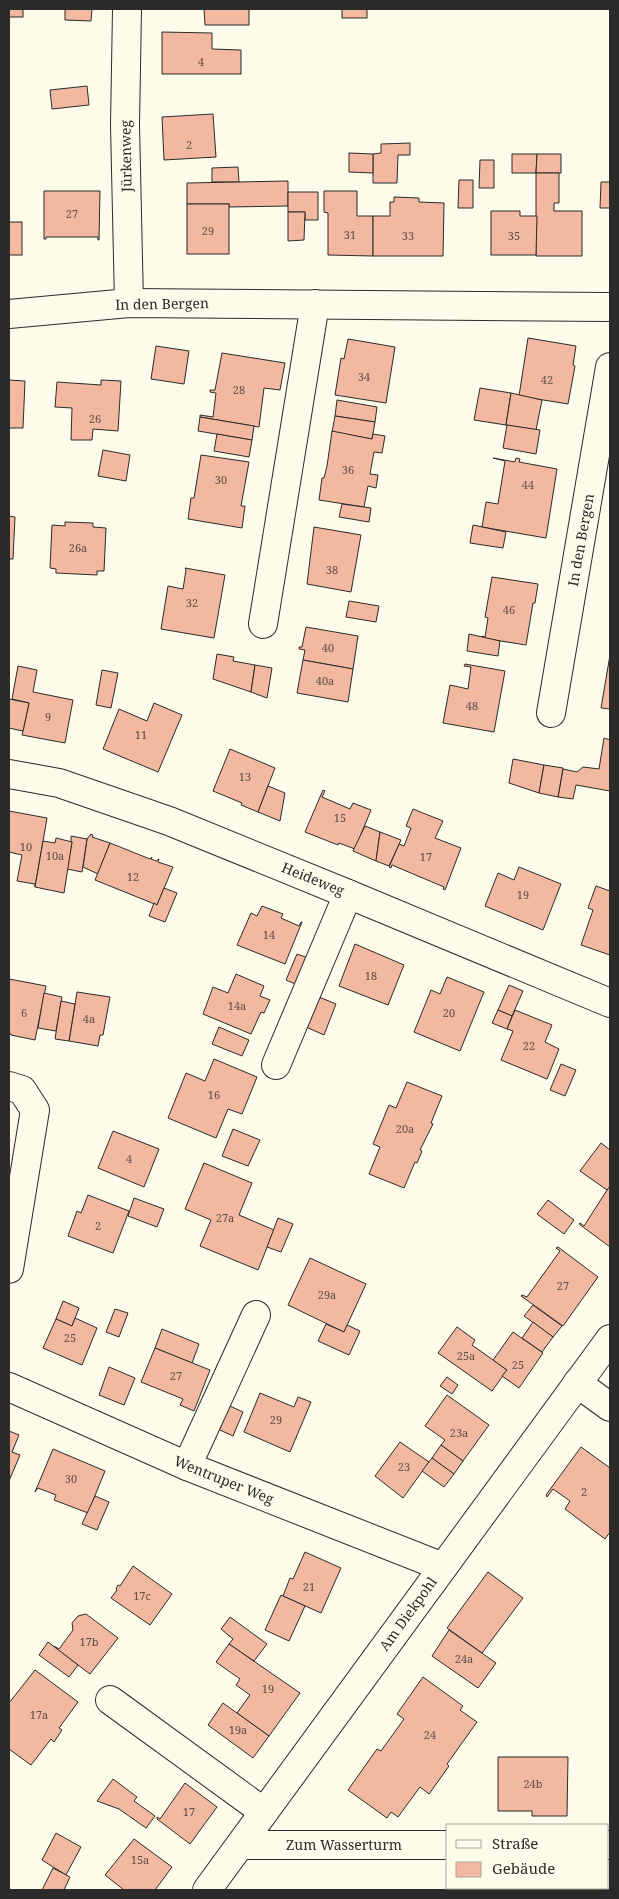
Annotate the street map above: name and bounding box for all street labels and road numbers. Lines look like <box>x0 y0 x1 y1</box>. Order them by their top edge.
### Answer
street label: Jürkenweg <box>115 119 136 193</box>
street label: In den Bergen <box>115 293 209 314</box>
street label: In den Bergen <box>563 492 598 588</box>
street label: Heideweg <box>279 857 348 900</box>
street label: Wentruper Weg <box>172 1451 277 1508</box>
street label: Am Diekpohl <box>374 1572 441 1654</box>
street label: Zum Wasserturm <box>286 1835 402 1854</box>

